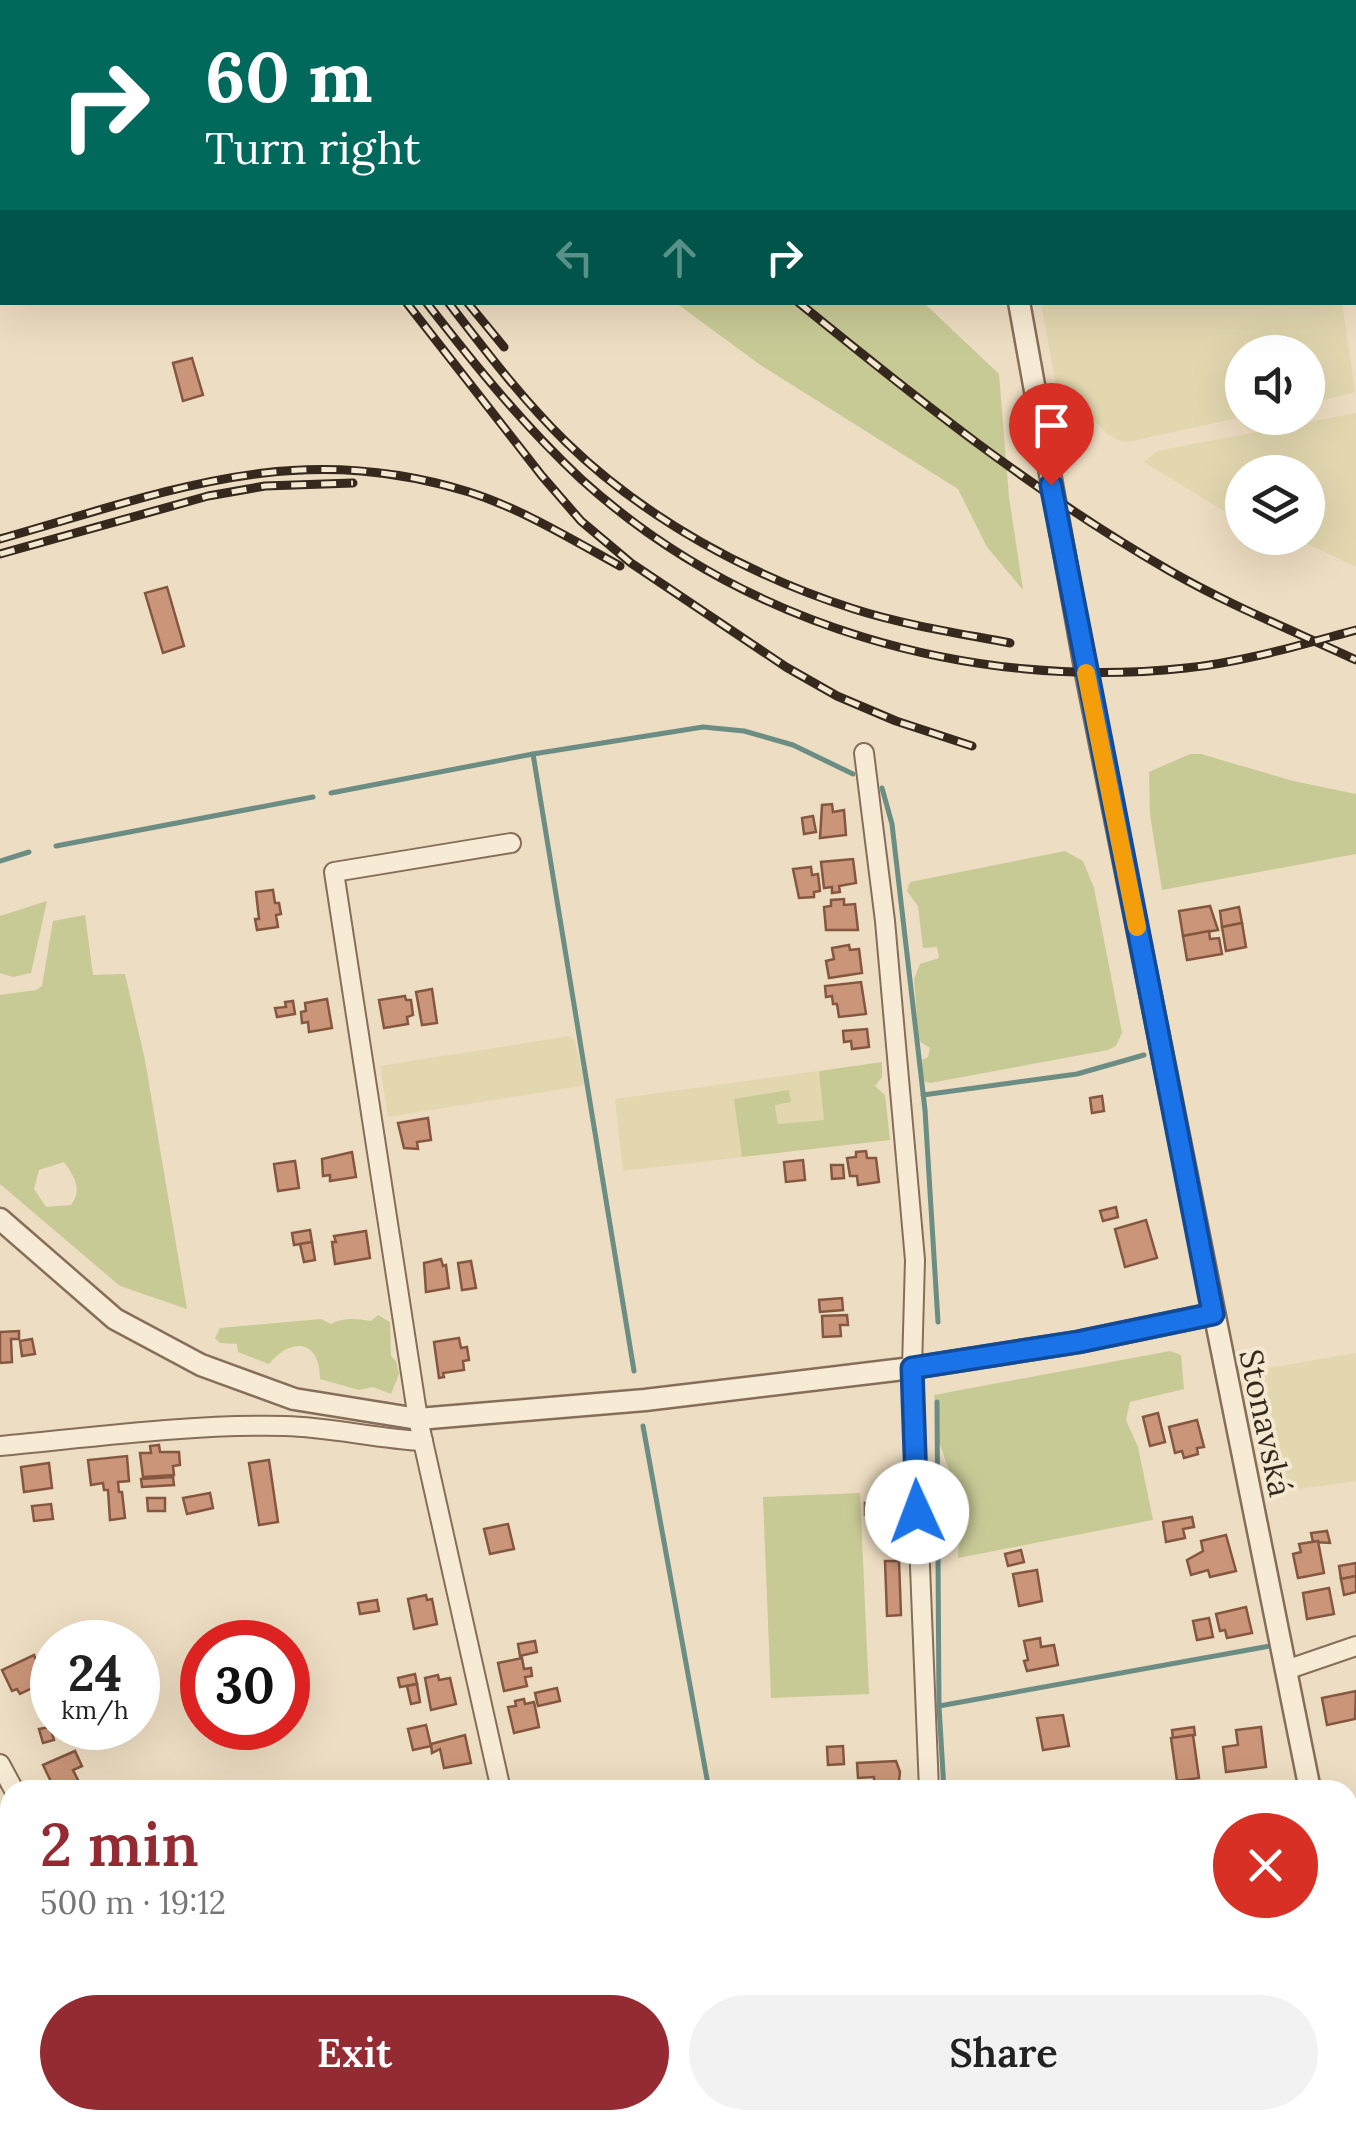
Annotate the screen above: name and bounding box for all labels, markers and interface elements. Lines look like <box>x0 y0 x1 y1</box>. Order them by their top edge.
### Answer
text: 60 m <box>205 32 373 121</box>
icon: right <box>40 40 170 170</box>
text: Turn right <box>205 119 421 176</box>
icon: left <box>547 230 602 285</box>
icon: ahead <box>652 230 707 285</box>
icon: right <box>757 230 812 285</box>
map controls <box>1225 335 1325 555</box>
button: sound <box>1225 335 1325 435</box>
pin <box>1009 383 1094 486</box>
icon: arrive <box>1024 398 1079 453</box>
button: layers <box>1225 455 1325 555</box>
street label: Stonavská <box>1230 1346 1302 1500</box>
position arrow <box>865 1460 969 1564</box>
speed limit sign: 30 <box>180 1620 310 1750</box>
text: 24 <box>68 1641 122 1705</box>
text: km/h <box>61 1694 129 1726</box>
text: 2 min <box>40 1806 199 1882</box>
button: close <box>1213 1813 1318 1918</box>
text: 500 m · 19:12 <box>40 1882 226 1923</box>
button: Exit <box>40 1995 669 2110</box>
button: Share <box>689 1995 1318 2110</box>

